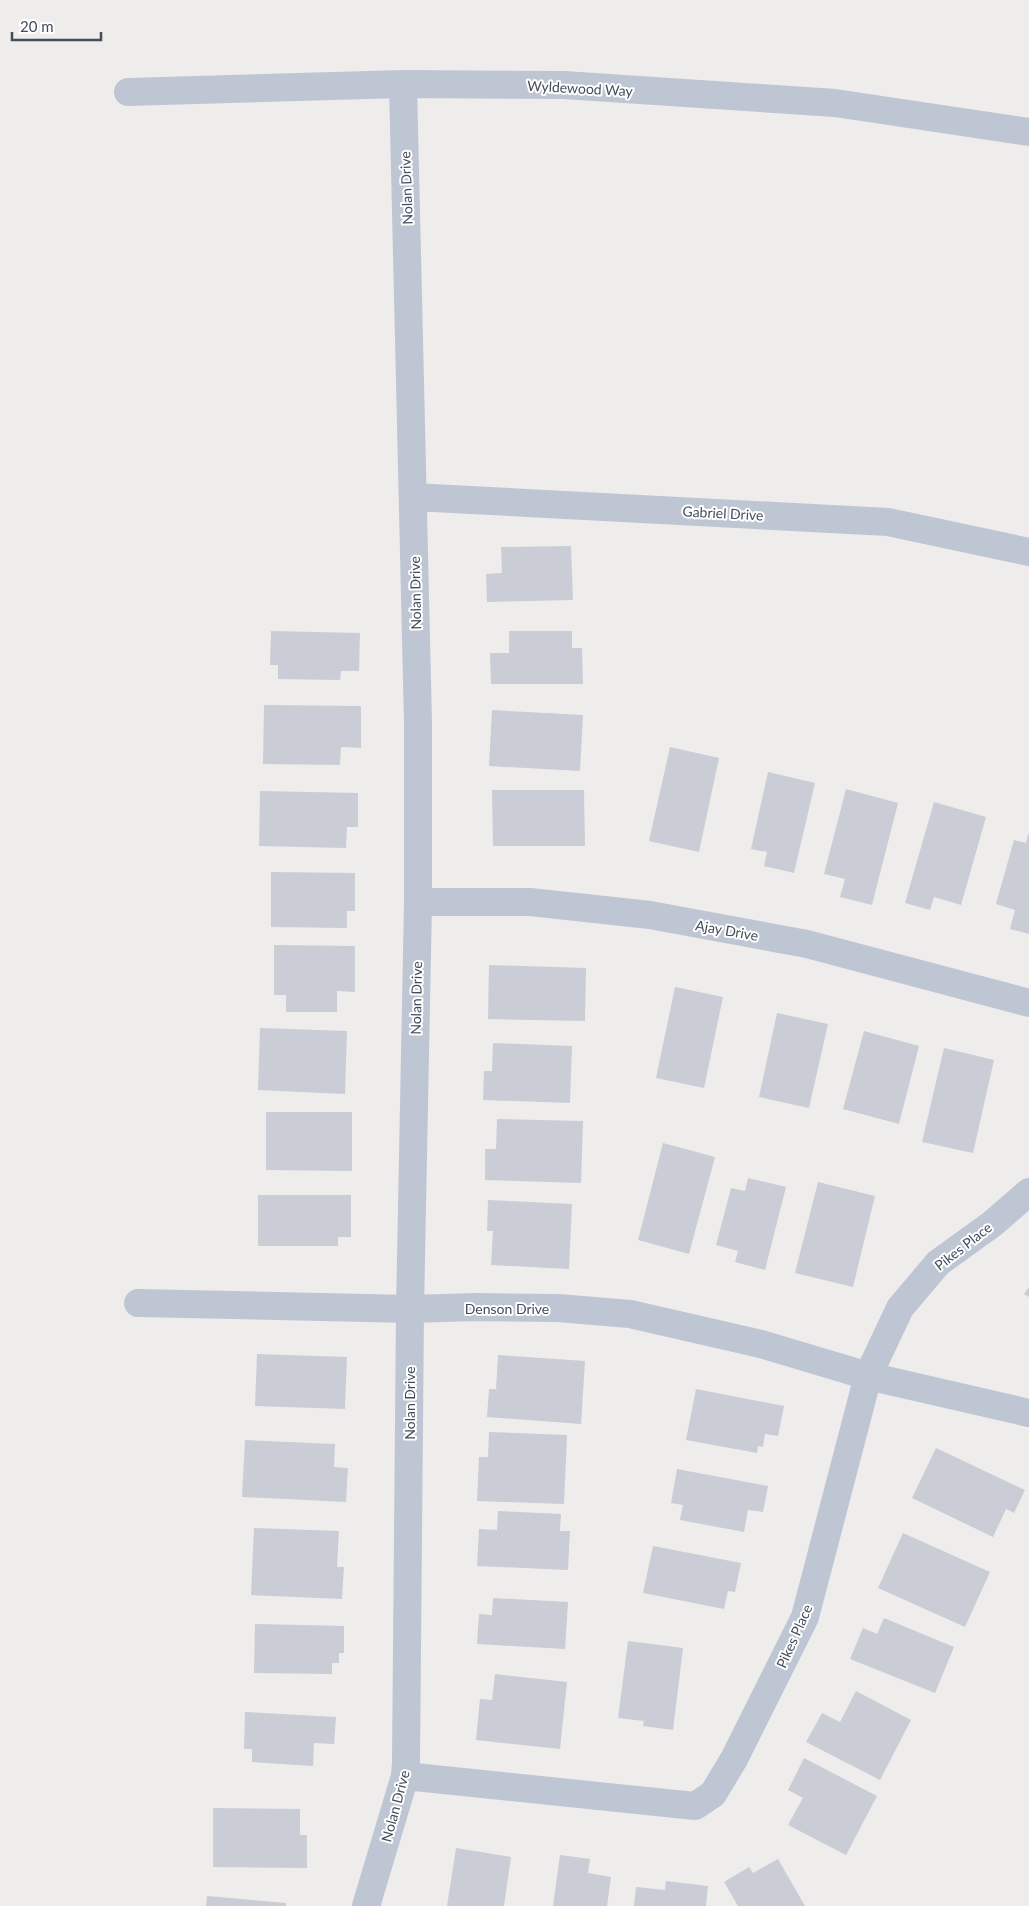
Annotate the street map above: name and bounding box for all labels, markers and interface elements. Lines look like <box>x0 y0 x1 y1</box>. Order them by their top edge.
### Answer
scale bar <box>12 10 101 42</box>
text: 20 m <box>20 17 54 35</box>
street label: Wyldewood Way <box>527 77 634 99</box>
street label: Nolan Drive <box>396 151 416 225</box>
street label: Gabriel Drive <box>682 502 764 524</box>
street label: Nolan Drive <box>406 556 424 630</box>
street label: Ajay Drive <box>694 916 760 944</box>
street label: Nolan Drive <box>407 961 425 1035</box>
street label: Pikes Place <box>931 1218 995 1274</box>
street label: Denson Drive <box>465 1300 549 1317</box>
street label: Nolan Drive <box>401 1366 418 1440</box>
street label: Pikes Place <box>772 1601 816 1671</box>
street label: Nolan Drive <box>377 1768 413 1844</box>

